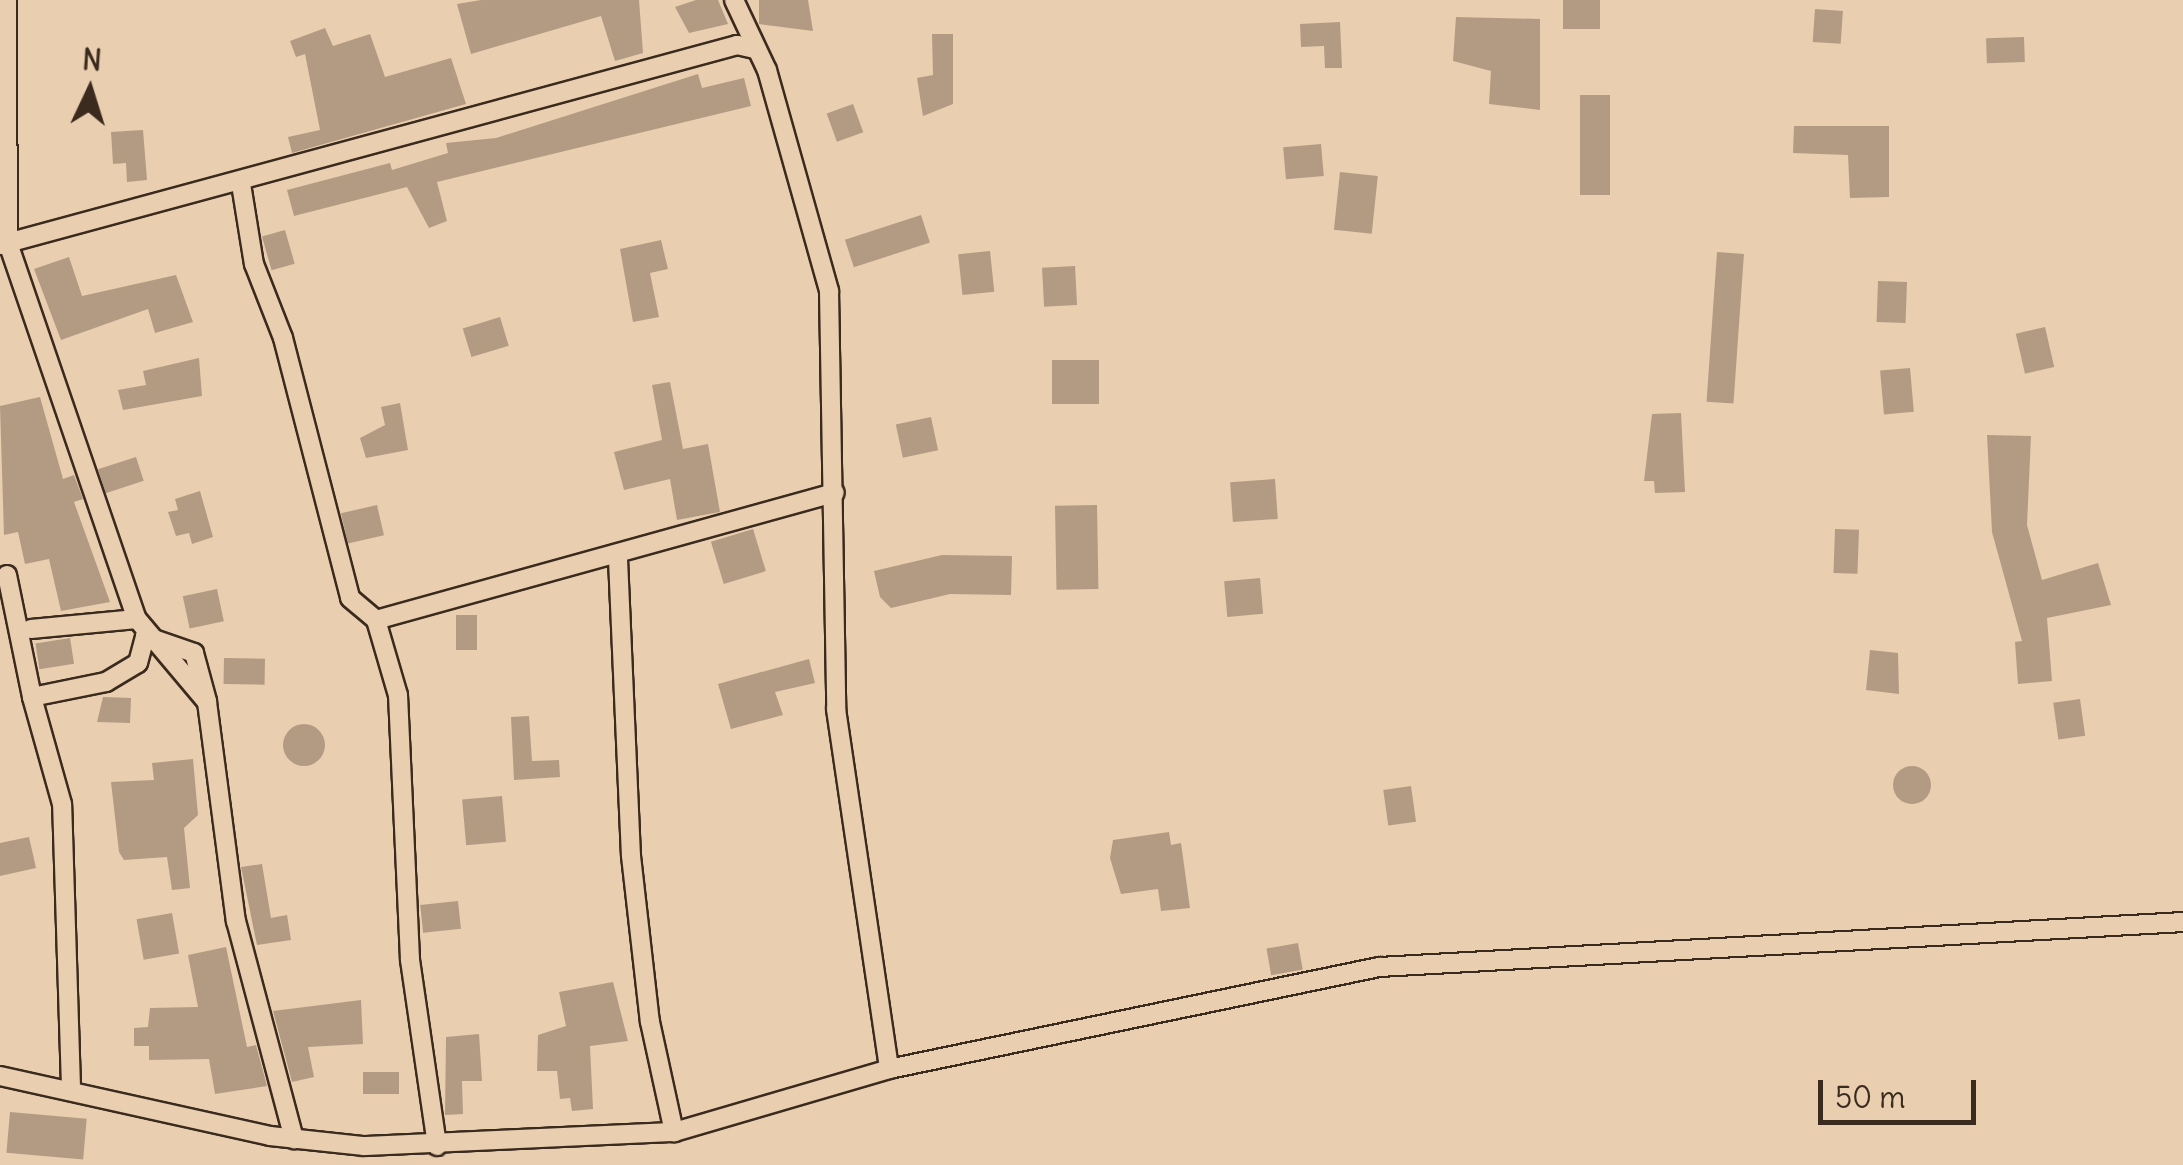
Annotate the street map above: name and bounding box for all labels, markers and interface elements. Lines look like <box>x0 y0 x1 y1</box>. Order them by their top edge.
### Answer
north arrow <box>40 40 140 140</box>
text: N <box>81 41 103 79</box>
scale bar <box>1823 1060 1980 1122</box>
text: 50 m <box>1835 1078 1905 1116</box>

